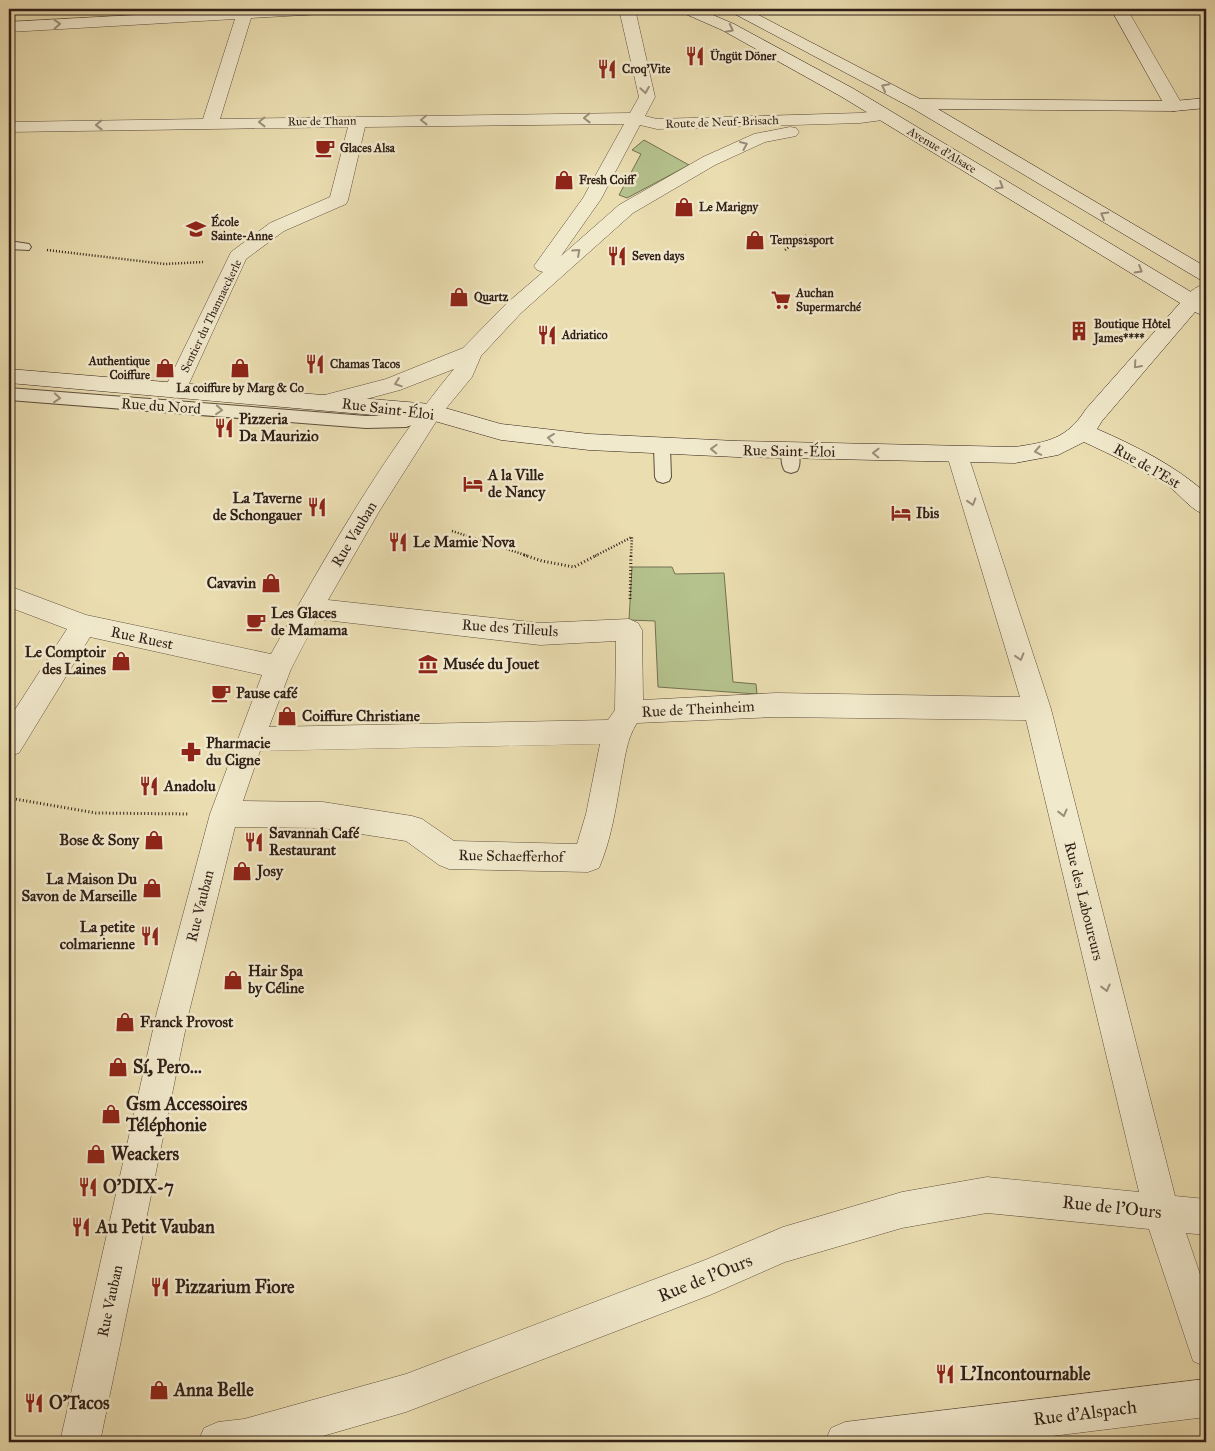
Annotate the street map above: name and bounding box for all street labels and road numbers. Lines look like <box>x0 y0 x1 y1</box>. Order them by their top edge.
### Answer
street label: Rue de Thann <box>287 113 357 129</box>
street label: Route de Neuf-Brisach <box>665 113 779 131</box>
street label: Avenue d'Alsace <box>904 123 979 176</box>
street label: Sentier du Thannaeckerle <box>178 257 244 375</box>
street label: Rue Saint-Éloi <box>341 393 435 424</box>
street label: Rue du Nord <box>121 394 202 418</box>
street label: Rue Saint-Éloi <box>742 440 836 461</box>
street label: Rue de l'Est <box>1110 440 1184 493</box>
street label: Rue Vauban <box>327 498 381 570</box>
street label: Rue des Tilleuls <box>461 616 559 640</box>
street label: Rue Ruest <box>109 623 176 654</box>
street label: Rue de Theinheim <box>641 697 755 721</box>
street label: Rue des Laboureurs <box>1061 840 1107 962</box>
street label: Rue Schaefferhof <box>458 846 567 866</box>
street label: Rue Vauban <box>182 868 218 944</box>
street label: Rue de l'Ours <box>1061 1191 1163 1223</box>
street label: Rue de l'Ours <box>655 1249 755 1307</box>
street label: Rue Vauban <box>94 1263 126 1339</box>
street label: Rue d'Alspach <box>1032 1396 1138 1430</box>

